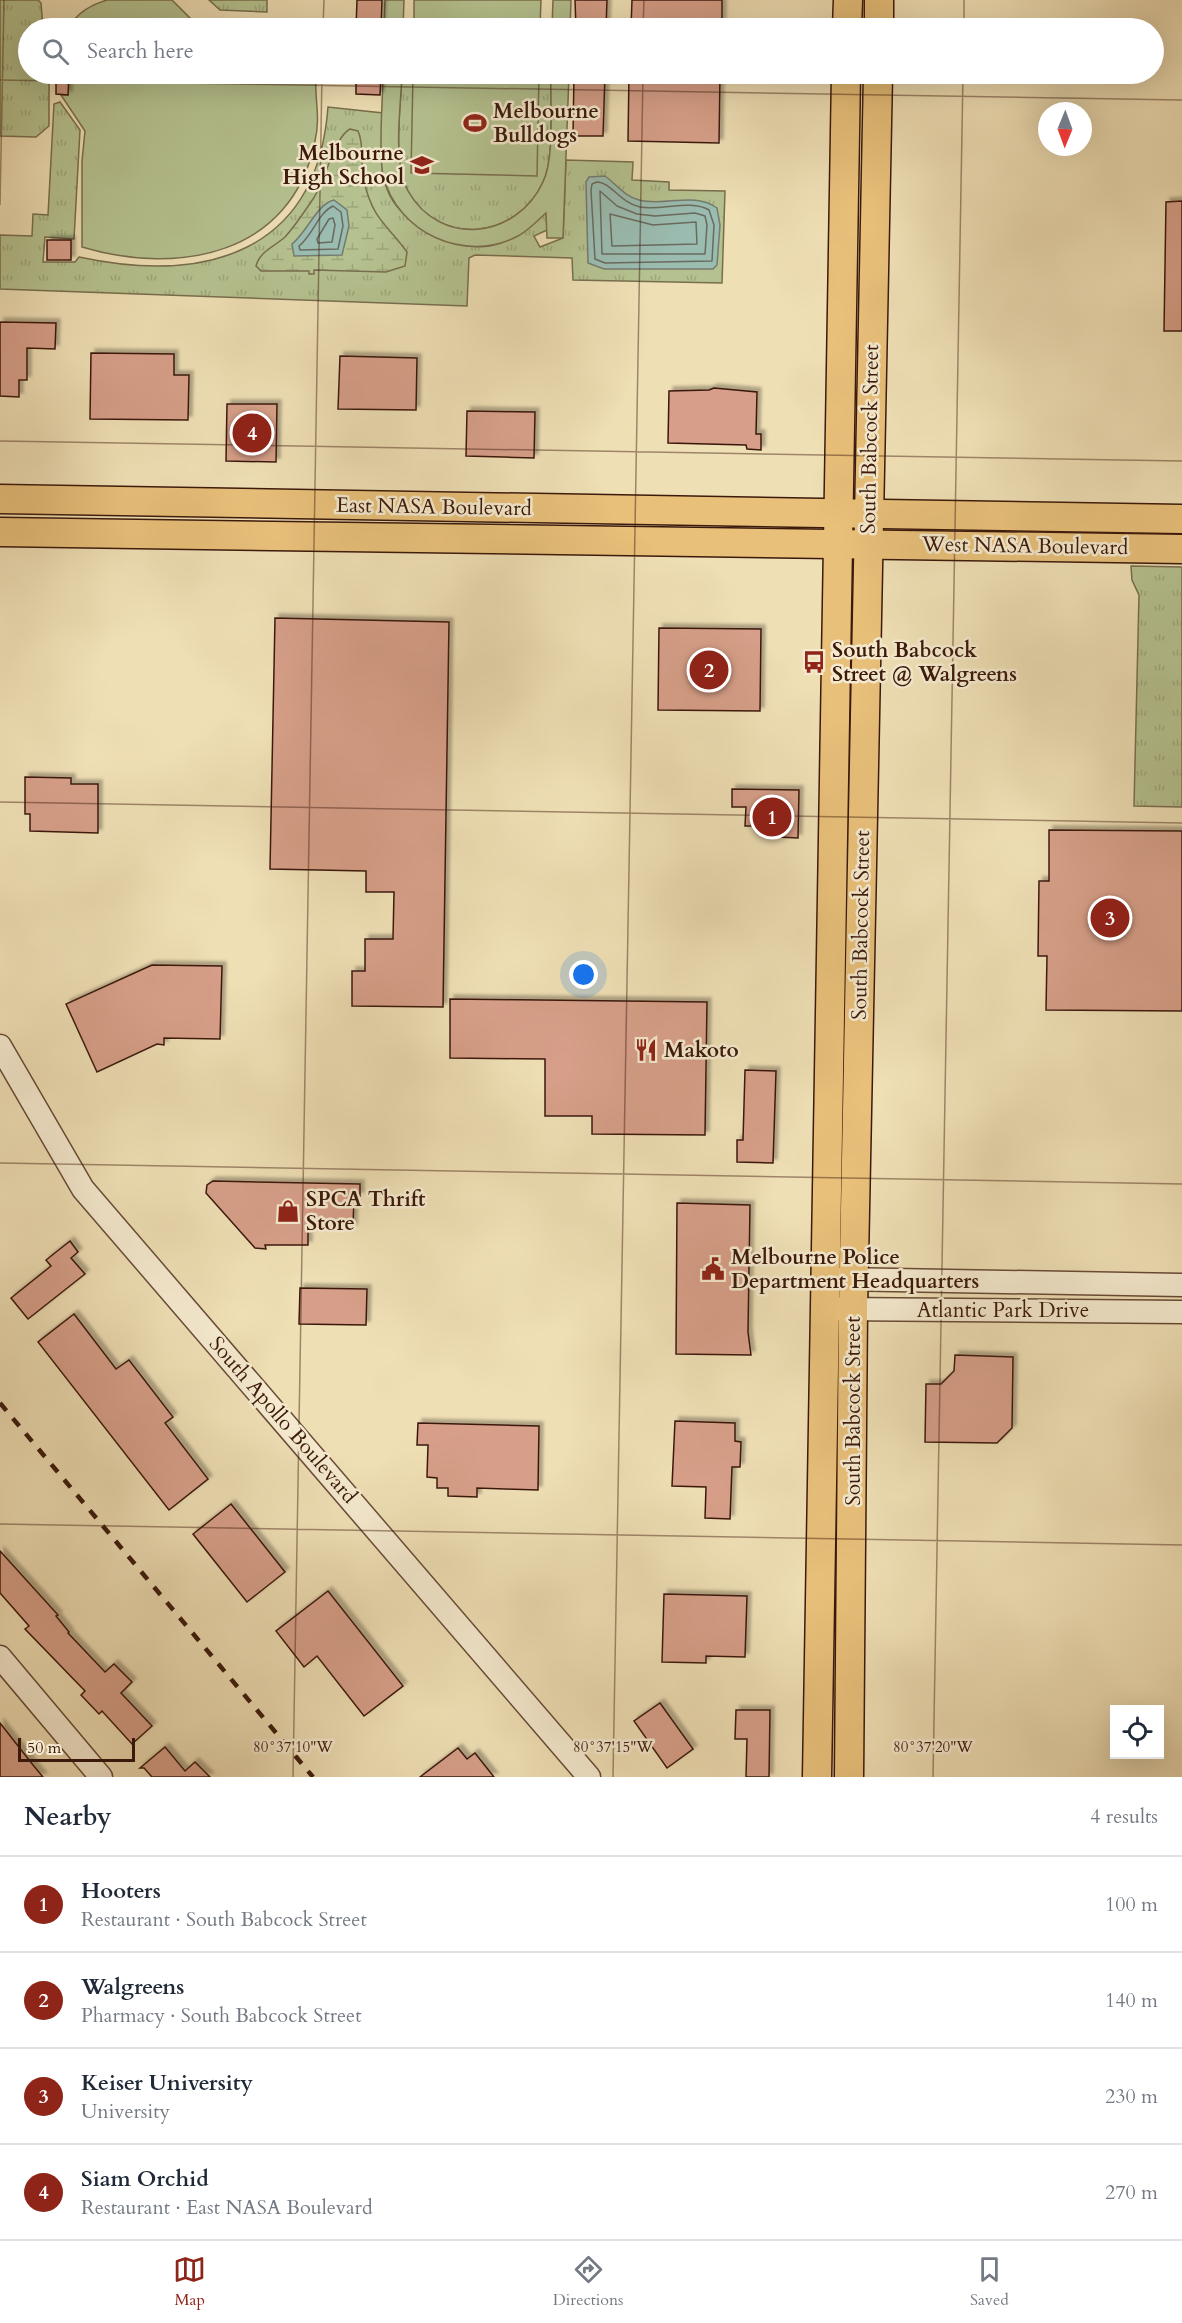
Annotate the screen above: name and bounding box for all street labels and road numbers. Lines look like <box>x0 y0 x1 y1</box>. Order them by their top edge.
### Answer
street label: South Babcock Street <box>854 344 886 534</box>
street label: East NASA Boulevard <box>336 491 532 523</box>
street label: West NASA Boulevard <box>920 530 1129 562</box>
street label: South Babcock Street <box>845 830 877 1020</box>
street label: Atlantic Park Drive <box>917 1296 1089 1325</box>
street label: South Babcock Street <box>839 1316 868 1506</box>
street label: South Apollo Boulevard <box>202 1330 364 1510</box>

